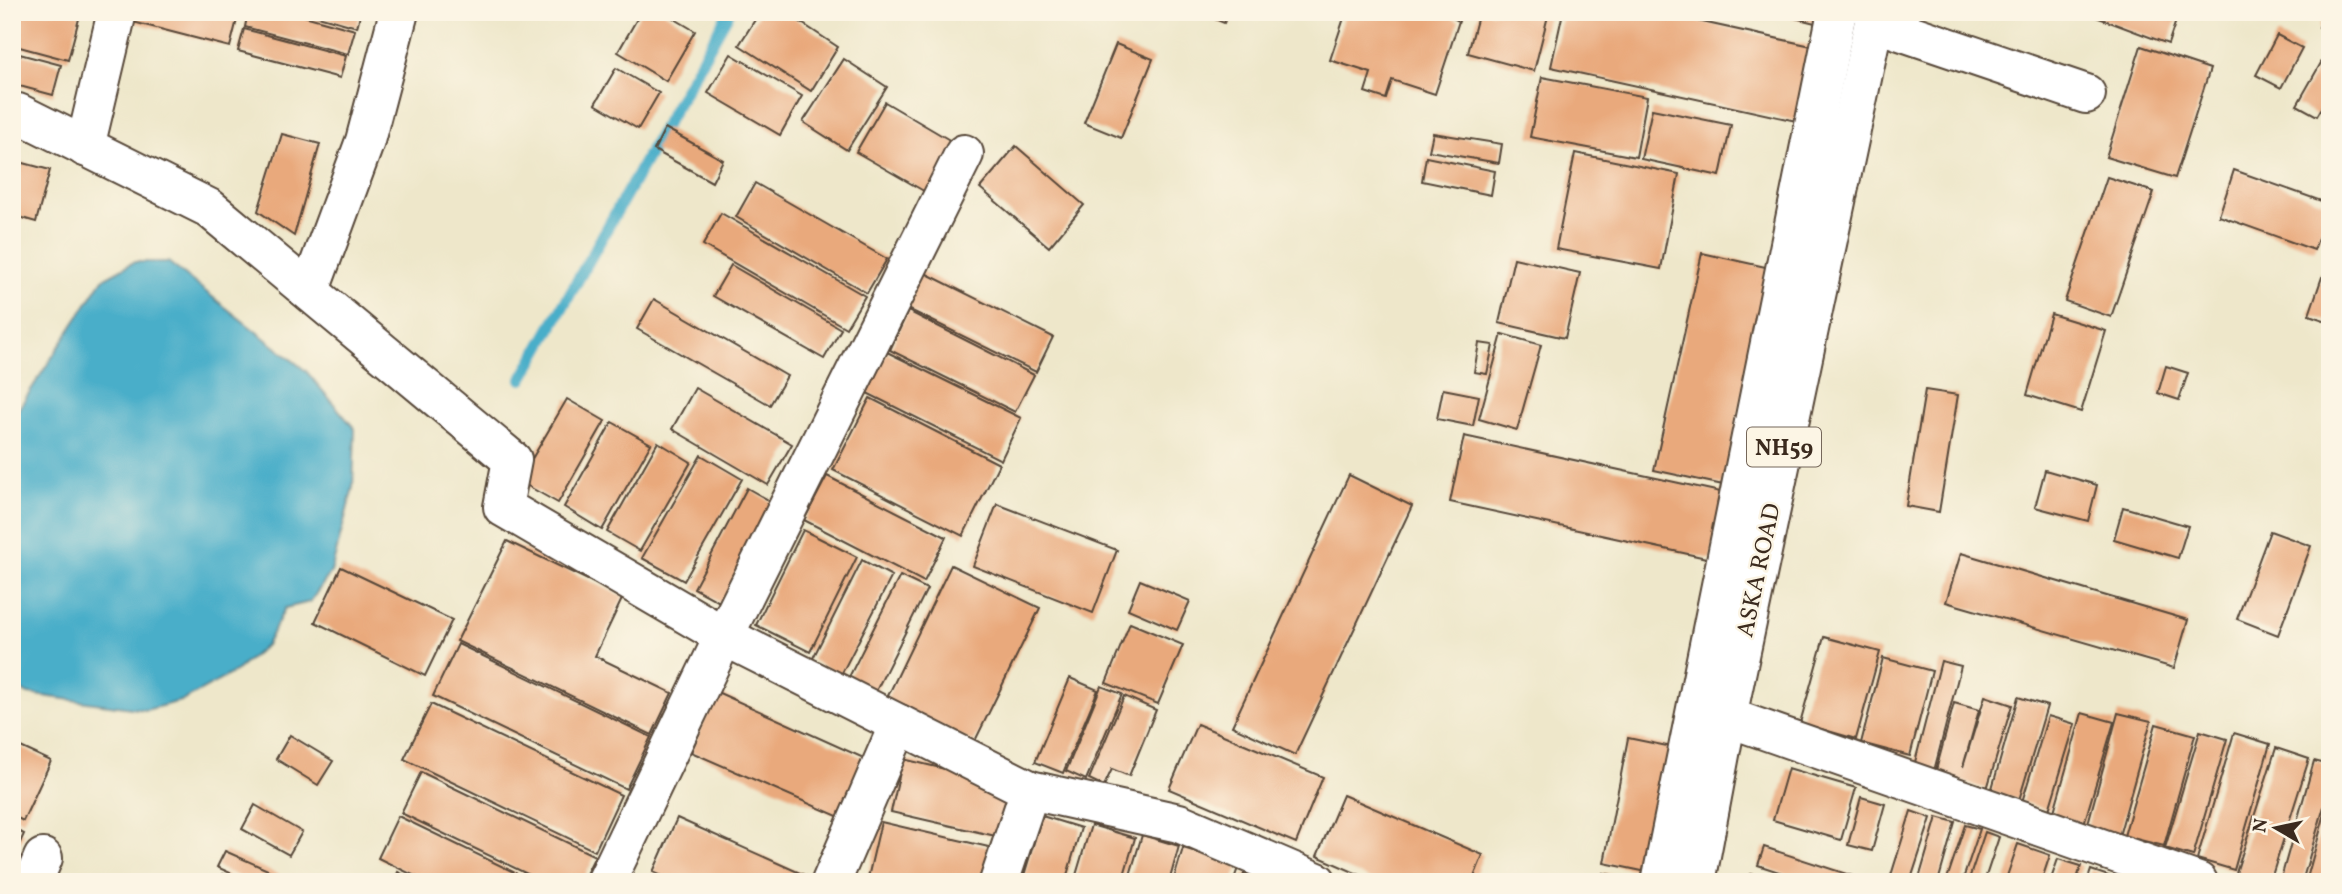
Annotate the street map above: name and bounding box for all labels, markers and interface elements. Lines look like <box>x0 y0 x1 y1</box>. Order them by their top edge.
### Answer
road number: NH59 <box>1747 428 1821 466</box>
street label: ASKA ROAD <box>1729 500 1791 640</box>
north arrow <box>2240 792 2310 862</box>
text: N <box>2247 817 2275 835</box>

